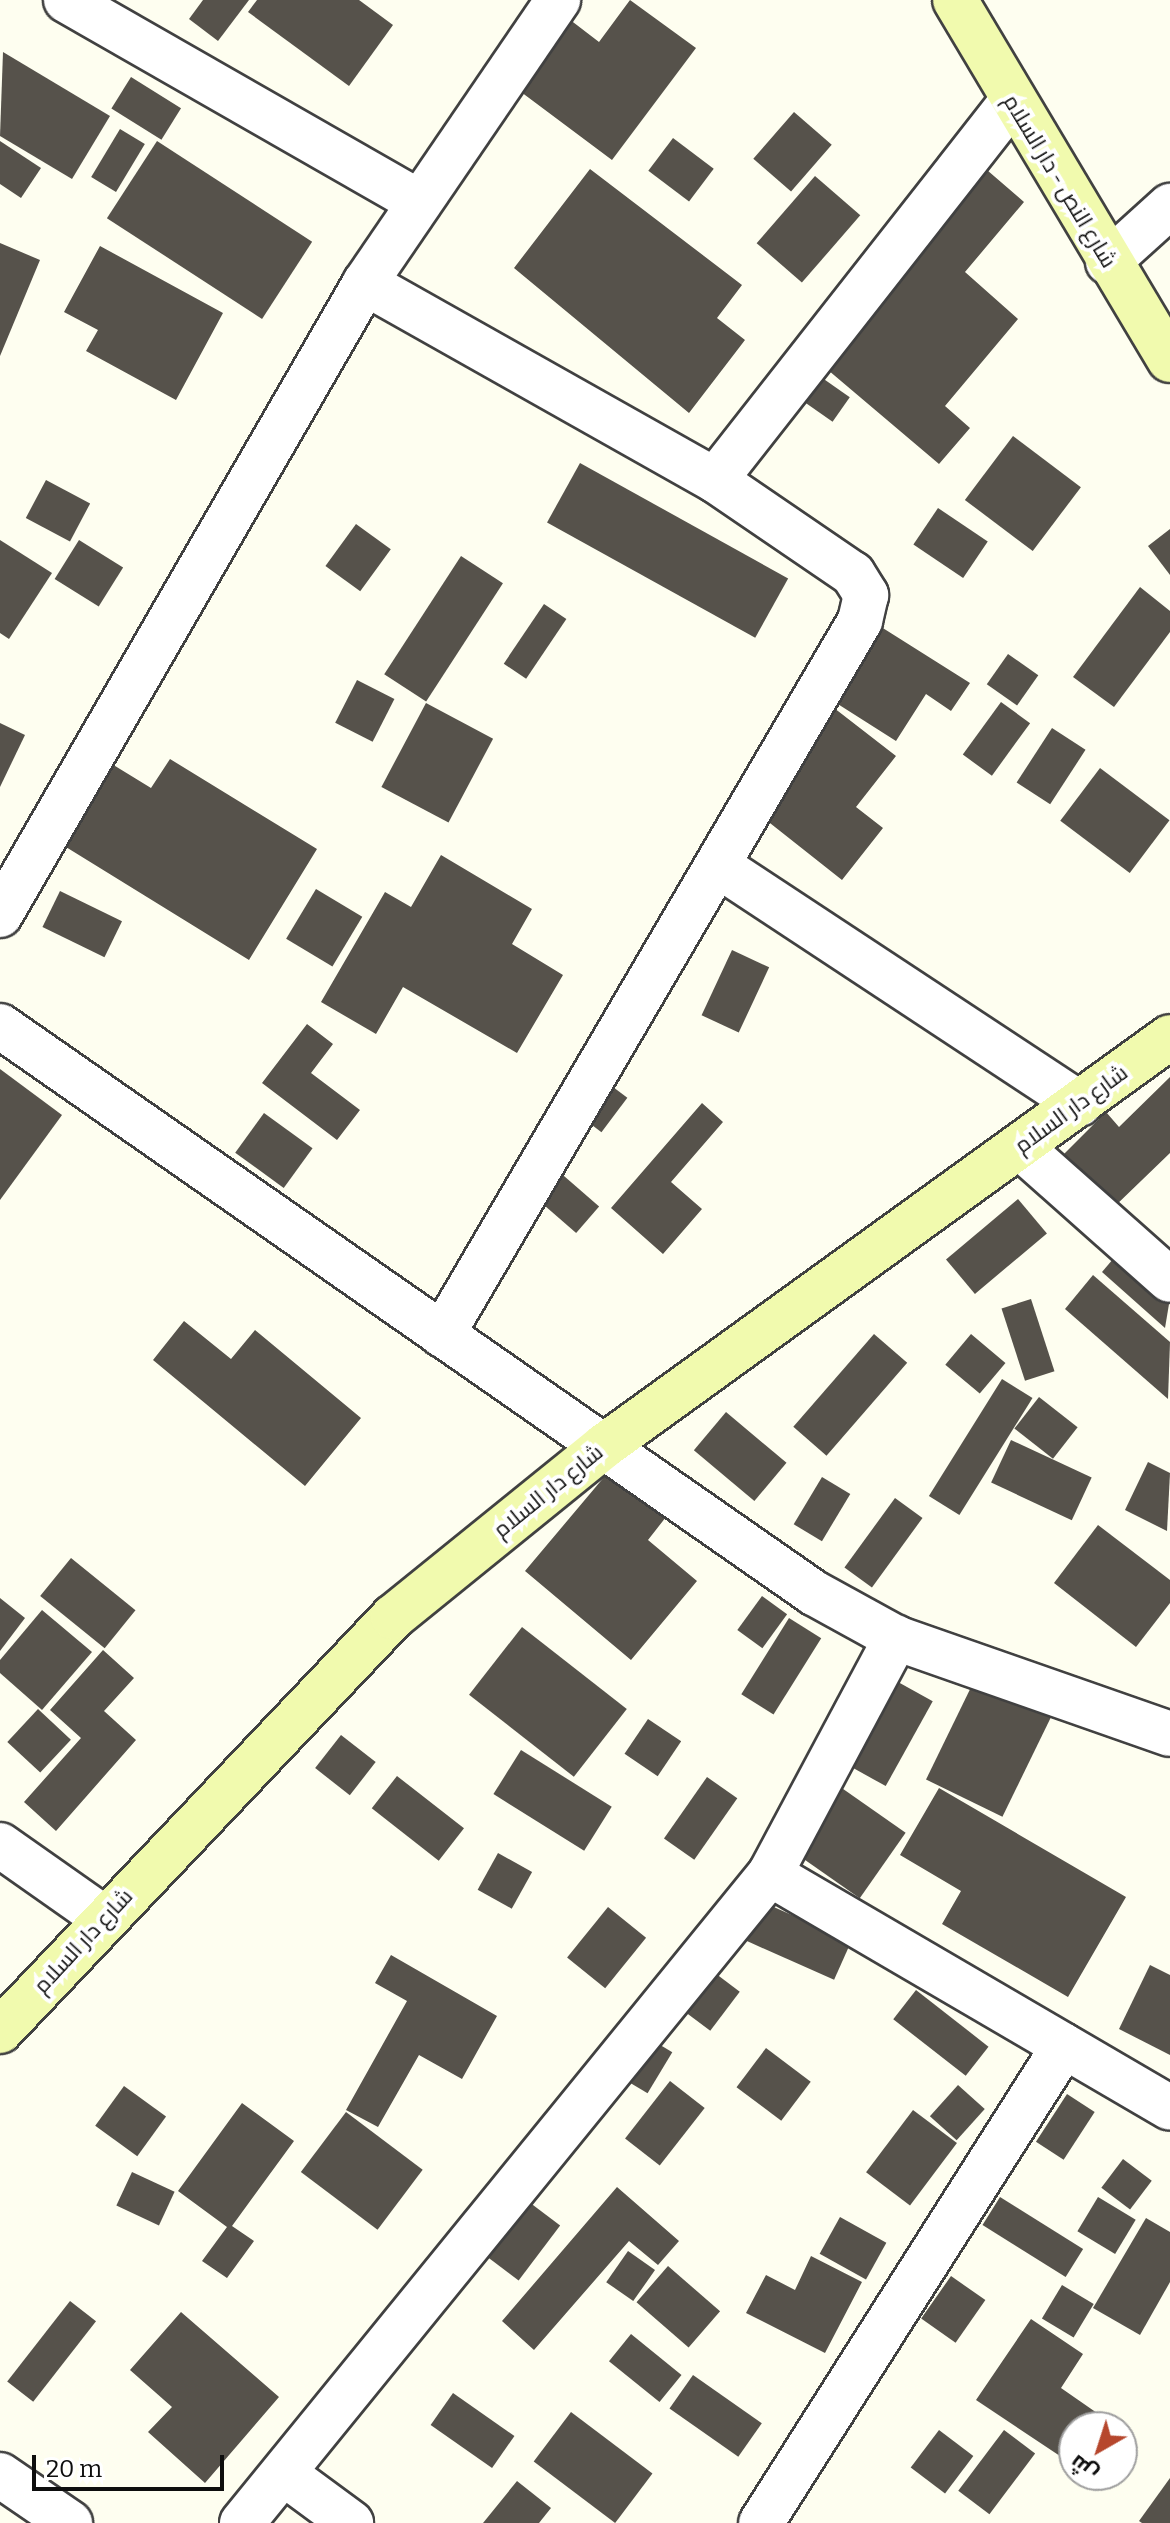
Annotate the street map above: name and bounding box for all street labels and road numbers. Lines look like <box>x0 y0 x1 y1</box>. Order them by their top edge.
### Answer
street label: شارع النص - دار السلام <box>998 90 1122 272</box>
street label: شارع دار السلام <box>1009 1059 1133 1159</box>
street label: شارع دار السلام <box>488 1439 608 1543</box>
street label: شارع دار السلام <box>28 1883 138 1999</box>

